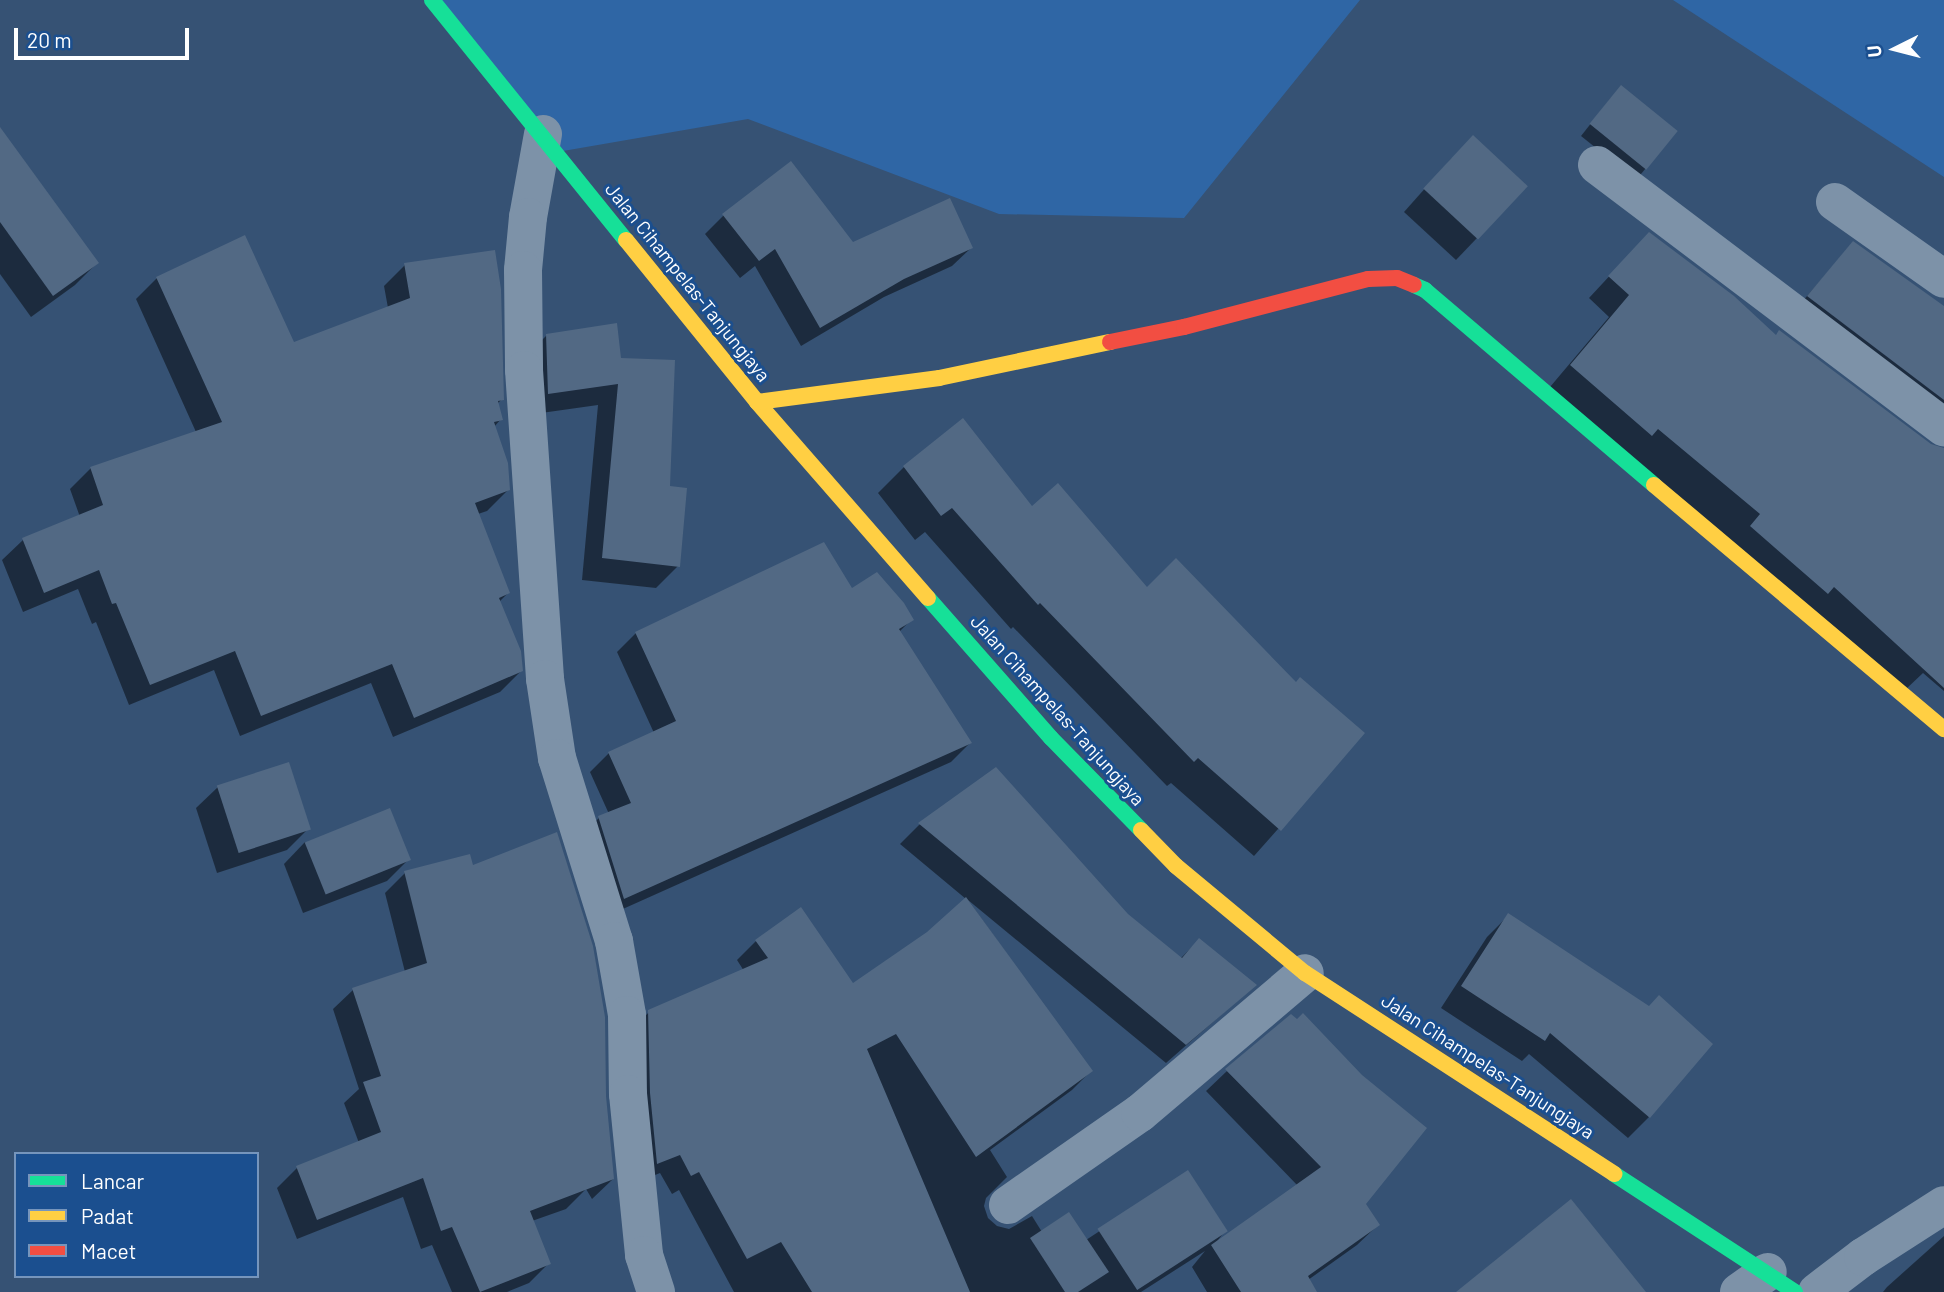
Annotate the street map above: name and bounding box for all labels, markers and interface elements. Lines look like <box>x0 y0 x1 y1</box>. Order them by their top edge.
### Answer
scale bar <box>18 14 192 58</box>
north arrow <box>1860 14 1930 84</box>
text: 20 m <box>27 27 72 52</box>
text: U <box>1862 44 1886 58</box>
street label: Jalan Cihampelas-Tanjungjaya <box>601 178 775 386</box>
street label: Jalan Cihampelas-Tanjungjaya <box>966 610 1150 810</box>
street label: Jalan Cihampelas-Tanjungjaya <box>1377 989 1599 1143</box>
legend <box>14 1152 259 1278</box>
text: Lancar <box>81 1168 144 1193</box>
text: Padat <box>81 1203 134 1228</box>
text: Macet <box>81 1238 136 1263</box>

